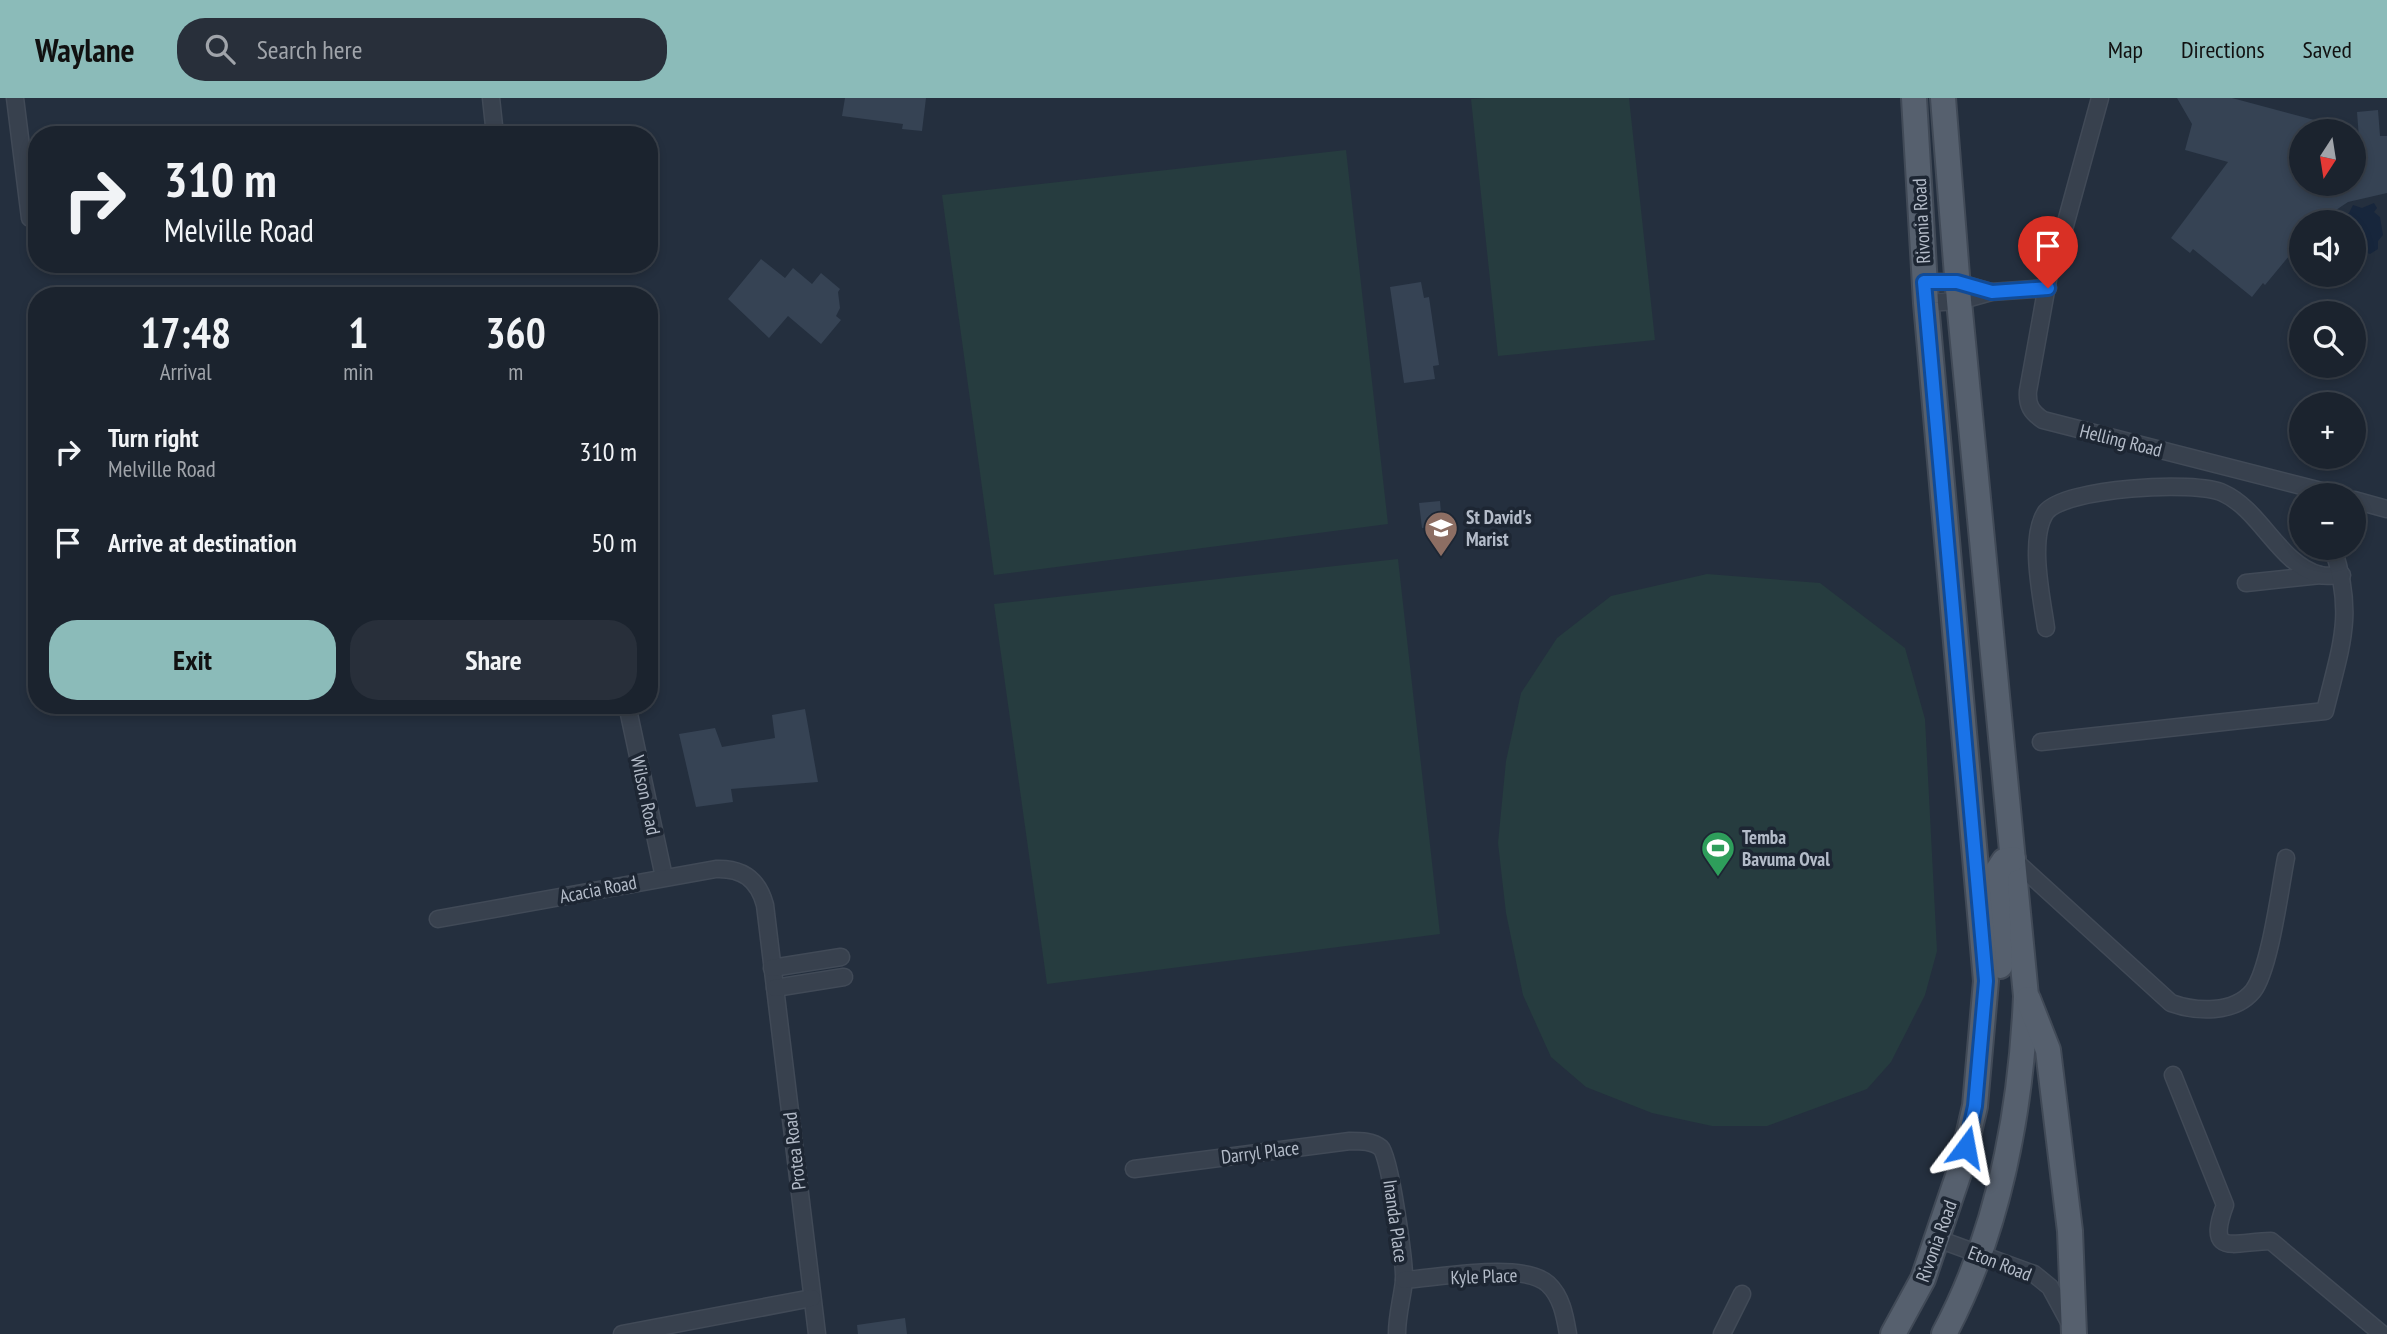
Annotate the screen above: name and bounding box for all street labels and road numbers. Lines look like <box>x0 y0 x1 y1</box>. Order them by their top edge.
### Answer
street label: Rivonia Road <box>1907 178 1935 264</box>
street label: Helling Road <box>2077 418 2165 462</box>
street label: Wilson Road <box>626 753 666 837</box>
street label: Acacia Road <box>557 870 639 908</box>
street label: Protea Road <box>777 1111 811 1191</box>
street label: Darryl Place <box>1220 1135 1301 1169</box>
street label: Inanda Place <box>1378 1178 1414 1264</box>
street label: Rivonia Road <box>1910 1197 1962 1285</box>
street label: Eton Road <box>1965 1240 2035 1286</box>
street label: Kyle Place <box>1450 1263 1518 1289</box>

